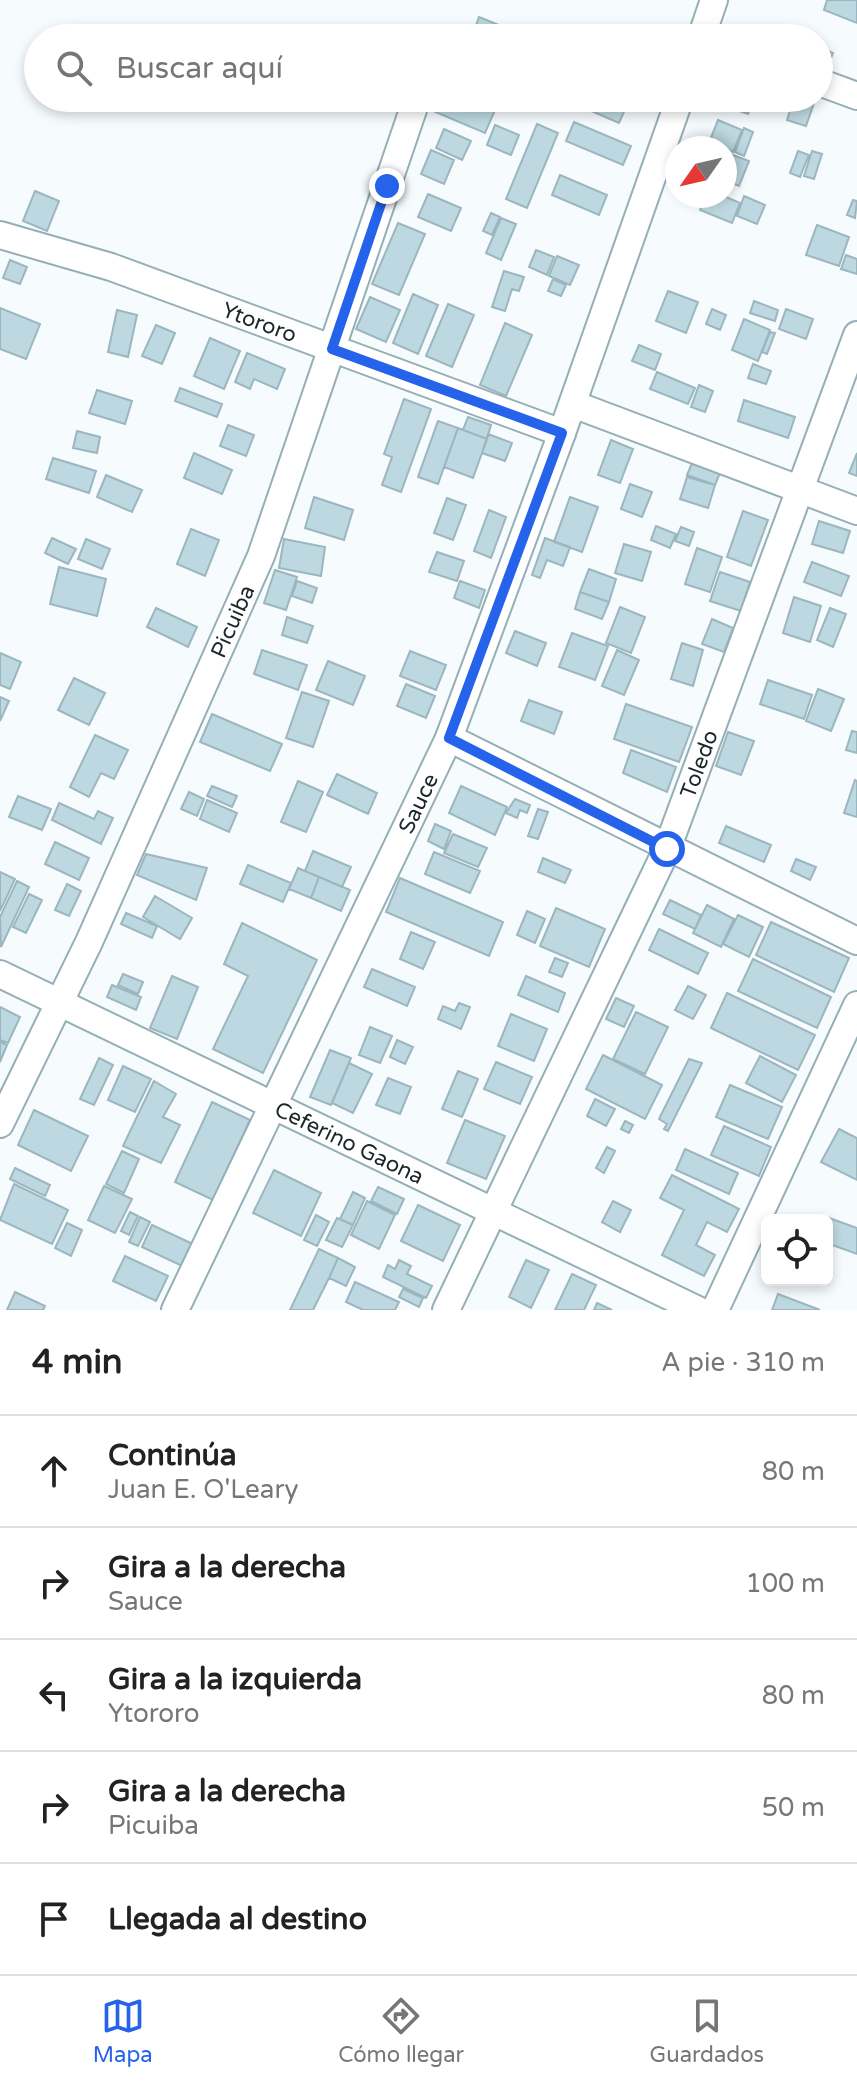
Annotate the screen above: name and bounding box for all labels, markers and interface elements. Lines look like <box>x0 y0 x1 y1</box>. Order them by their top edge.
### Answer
search box <box>24 24 833 112</box>
icon: search <box>52 46 96 90</box>
text: Buscar aquí <box>116 50 283 87</box>
north arrow <box>665 136 737 208</box>
route end <box>369 168 405 204</box>
street label: Ytororo <box>219 297 300 348</box>
street label: Picuiba <box>205 581 260 662</box>
street label: Toledo <box>675 727 724 802</box>
street label: Sauce <box>393 769 444 838</box>
route start <box>649 831 685 867</box>
street label: Ceferino Gaona <box>270 1096 428 1190</box>
map controls <box>761 1214 833 1286</box>
button: locate <box>761 1214 833 1286</box>
text: 4 min <box>32 1342 123 1383</box>
text: A pie · 310 m <box>661 1347 825 1378</box>
text: Continúa <box>108 1437 237 1474</box>
icon: ahead <box>32 1449 76 1493</box>
text: 80 m <box>762 1456 825 1487</box>
text: Juan E. O'Leary <box>108 1474 298 1505</box>
text: Gira a la derecha <box>108 1549 346 1586</box>
icon: right <box>32 1561 76 1605</box>
text: 100 m <box>745 1568 825 1599</box>
text: Sauce <box>108 1586 183 1617</box>
text: Gira a la izquierda <box>108 1661 362 1698</box>
icon: left <box>32 1673 76 1717</box>
text: 80 m <box>762 1680 825 1711</box>
text: Ytororo <box>108 1698 200 1729</box>
text: Gira a la derecha <box>108 1773 346 1810</box>
icon: right <box>32 1785 76 1829</box>
text: 50 m <box>762 1792 825 1823</box>
text: Picuiba <box>108 1810 199 1841</box>
icon: arrive <box>32 1897 76 1941</box>
text: Llegada al destino <box>108 1901 367 1938</box>
tab: Mapa <box>93 1994 153 2068</box>
tab: Cómo llegar <box>338 1994 464 2068</box>
tab: Guardados <box>650 1994 764 2068</box>

